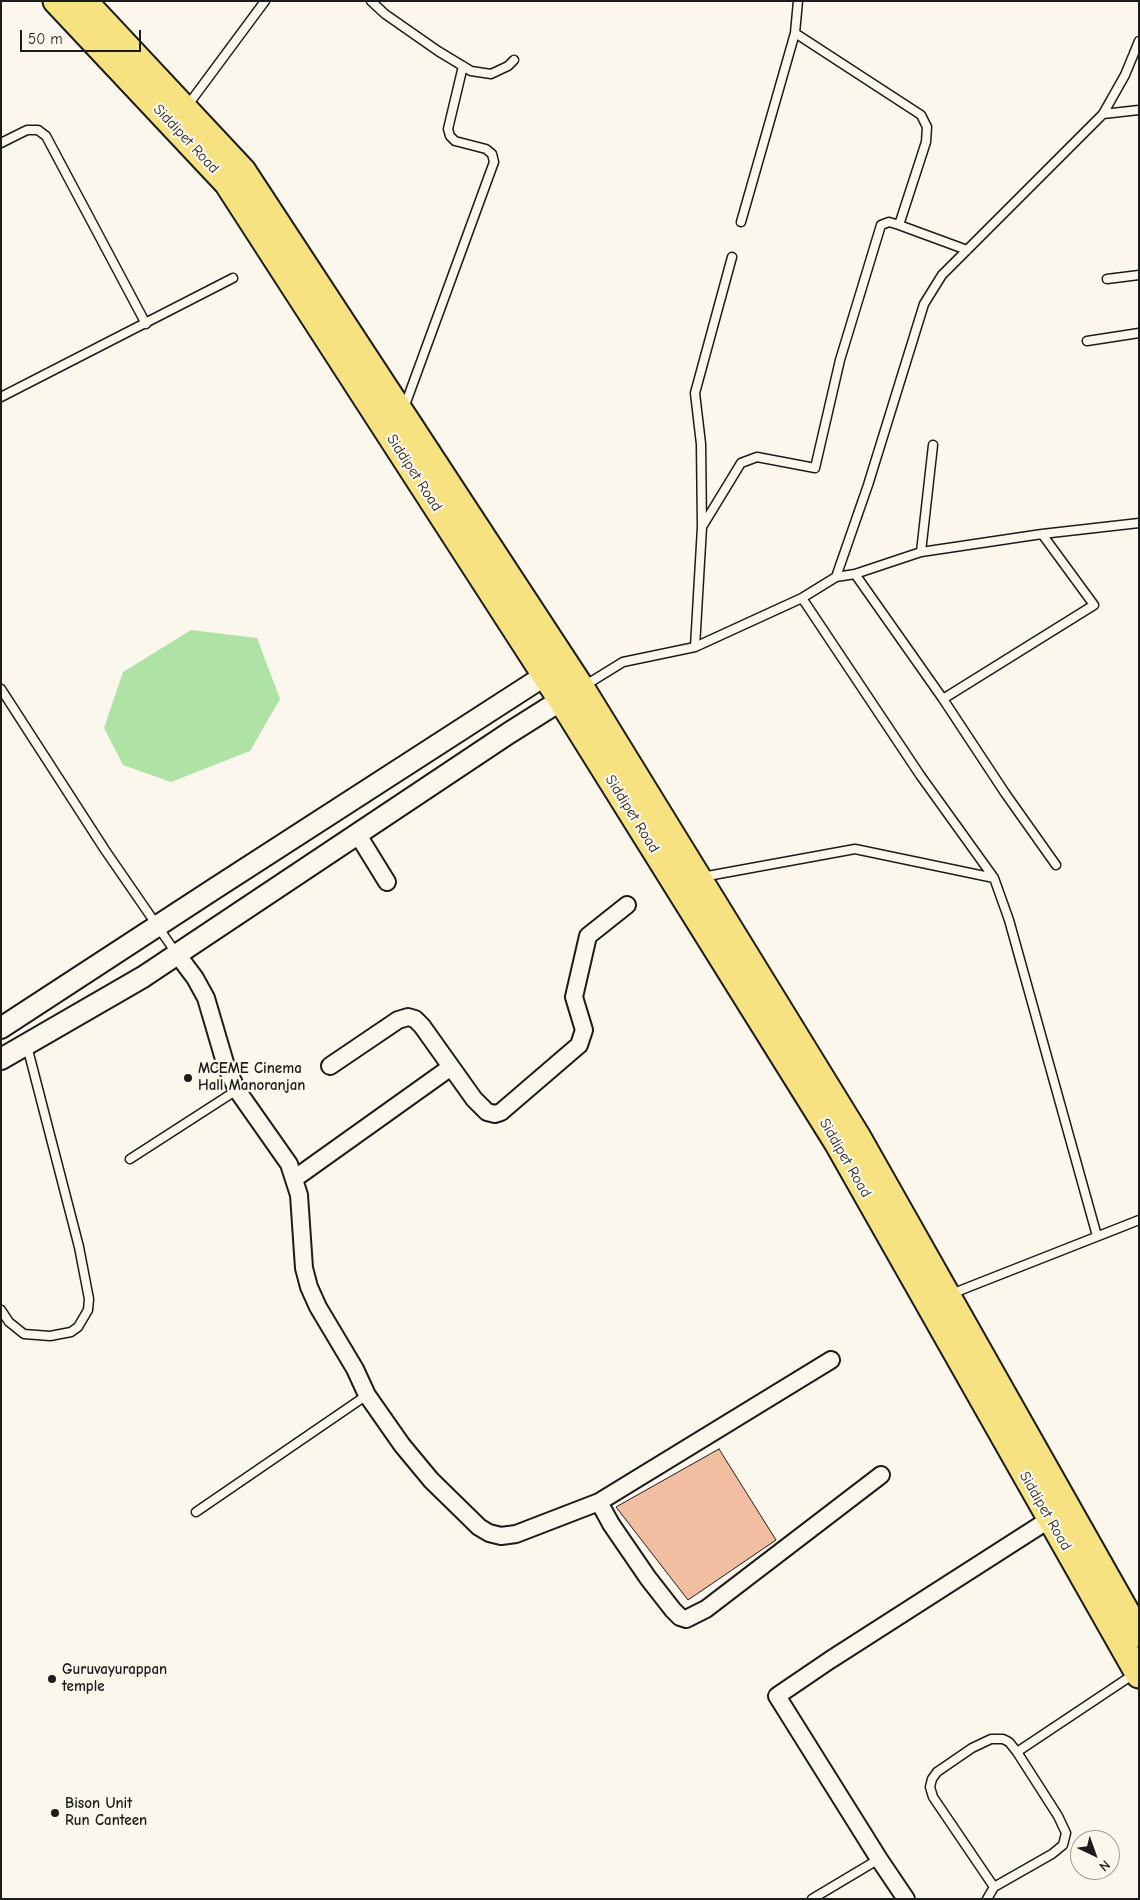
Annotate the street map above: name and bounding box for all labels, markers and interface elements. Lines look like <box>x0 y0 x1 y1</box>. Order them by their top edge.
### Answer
scale bar <box>22 20 144 52</box>
text: 50 m <box>28 30 63 48</box>
street label: Siddipet Road <box>149 101 223 177</box>
street label: Siddipet Road <box>382 431 446 515</box>
street label: Siddipet Road <box>601 772 663 856</box>
place label: MCEME Cinema Hall Manoranjan <box>198 1060 305 1095</box>
marker: MCEME Cinema Hall Manoranjan <box>182 1072 194 1084</box>
street label: Siddipet Road <box>815 1115 875 1201</box>
street label: Siddipet Road <box>1015 1468 1075 1554</box>
place label: Guruvayurappan temple <box>62 1661 167 1696</box>
marker: Guruvayurappan temple <box>46 1673 58 1685</box>
place label: Bison Unit Run Canteen <box>65 1795 147 1830</box>
marker: Bison Unit Run Canteen <box>49 1807 61 1819</box>
north arrow <box>1070 1830 1120 1880</box>
text: N <box>1096 1856 1114 1875</box>

